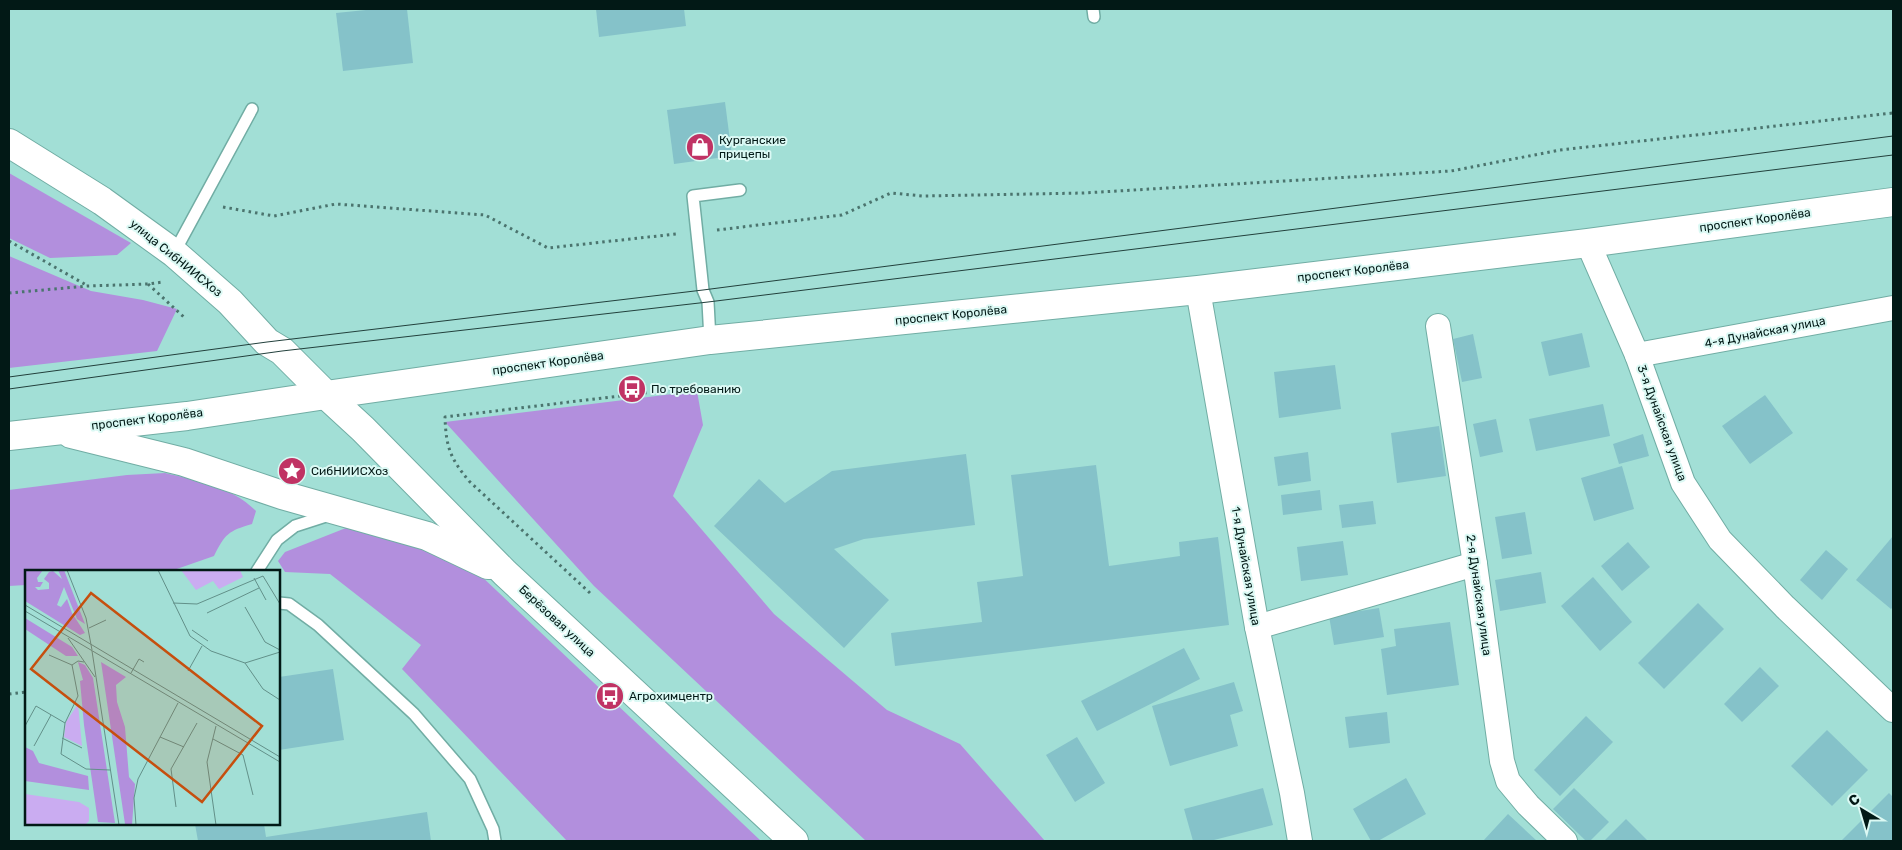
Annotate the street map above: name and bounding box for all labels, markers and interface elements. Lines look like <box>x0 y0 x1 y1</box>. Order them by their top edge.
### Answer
shop icon: Курганские прицепы <box>685 132 715 162</box>
place label: Курганские прицепы <box>719 133 786 161</box>
street label: проспект Королёва <box>1698 205 1812 235</box>
street label: улица СибНИИСХоз <box>127 216 225 300</box>
street label: проспект Королёва <box>1296 257 1410 285</box>
street label: проспект Королёва <box>894 302 1008 328</box>
street label: 4-я Дунайская улица <box>1703 313 1827 351</box>
street label: проспект Королёва <box>491 348 605 378</box>
street label: 3-я Дунайская улица <box>1634 363 1690 483</box>
bus stop icon: По требованию <box>617 374 647 404</box>
place label: По требованию <box>651 382 741 396</box>
street label: проспект Королёва <box>90 405 204 433</box>
place icon: СибНИИСХоз <box>277 456 307 486</box>
place label: СибНИИСХоз <box>311 464 388 478</box>
street label: 1-я Дунайская улица <box>1229 505 1263 627</box>
street label: 2-я Дунайская улица <box>1464 534 1494 656</box>
inset map <box>25 570 280 825</box>
street label: Берёзовая улица <box>516 582 598 660</box>
bus stop icon: Агрохимцентр <box>595 681 625 711</box>
place label: Агрохимцентр <box>629 689 713 703</box>
north arrow <box>1837 785 1887 835</box>
text: С <box>1845 790 1864 810</box>

